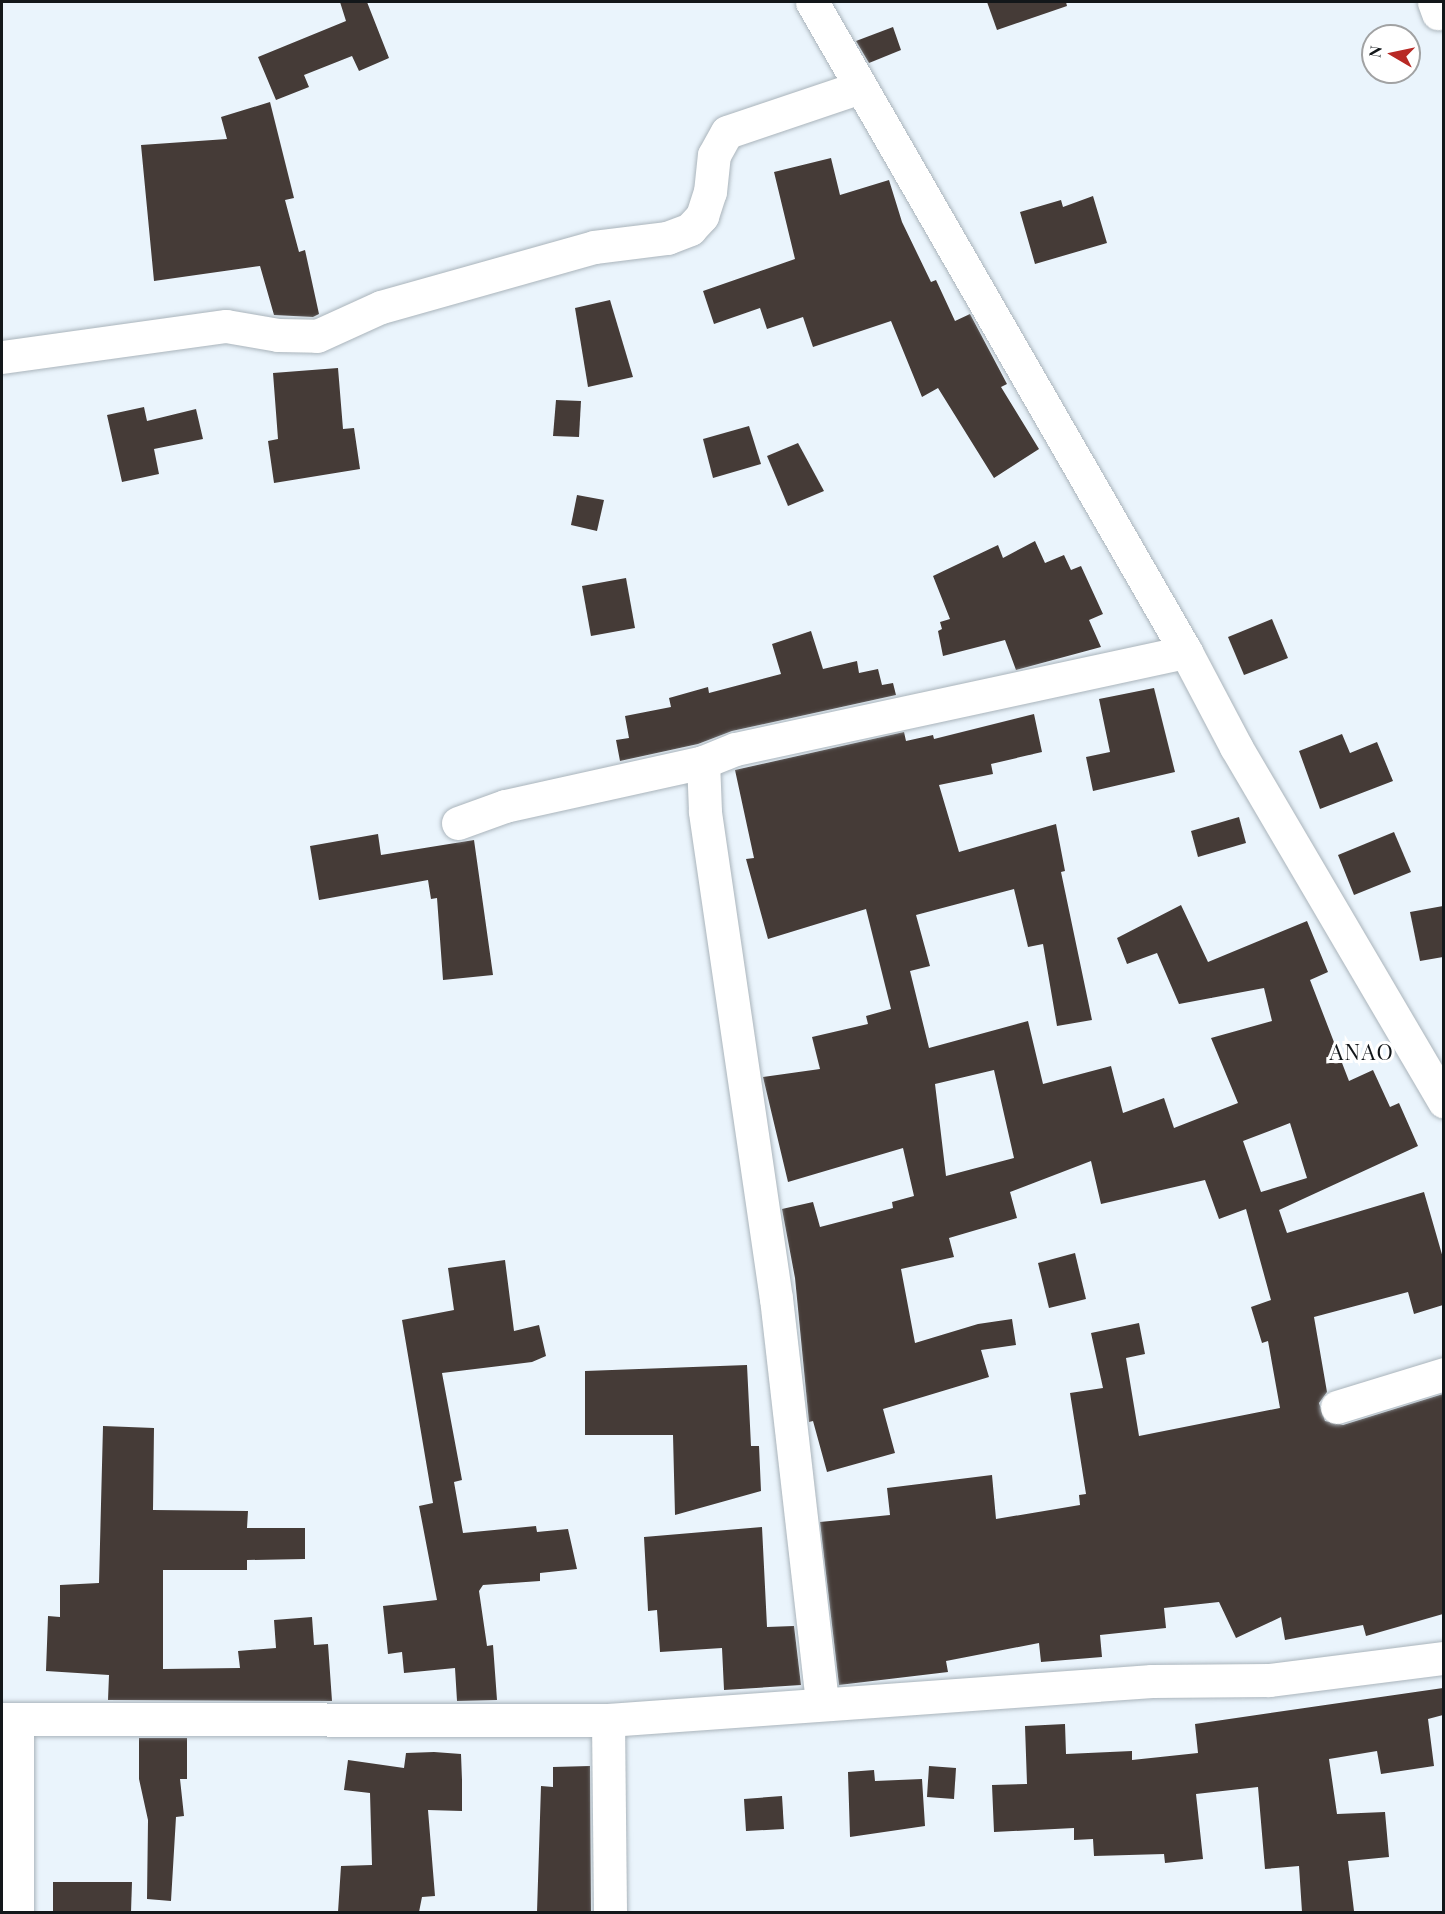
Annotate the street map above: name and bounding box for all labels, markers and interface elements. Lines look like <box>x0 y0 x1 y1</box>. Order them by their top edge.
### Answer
north arrow <box>1361 24 1421 84</box>
text: N <box>1363 44 1386 59</box>
district label: ANAO <box>1330 1039 1394 1065</box>

